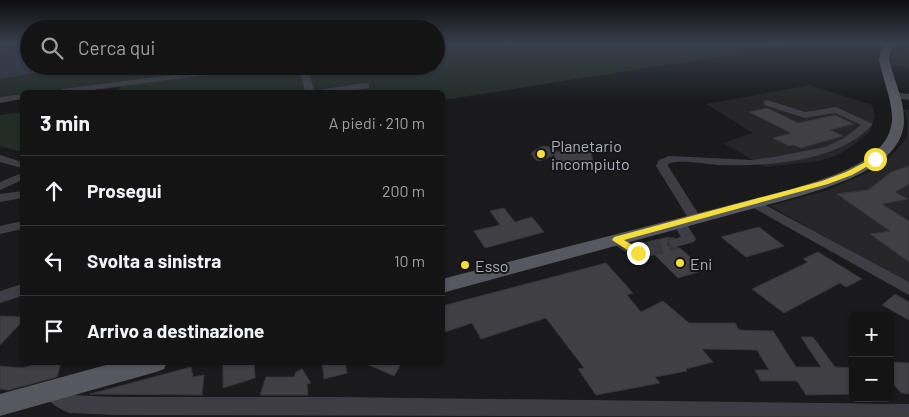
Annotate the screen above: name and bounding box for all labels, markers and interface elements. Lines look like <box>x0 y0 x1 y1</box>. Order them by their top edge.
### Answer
search box <box>20 20 445 75</box>
icon: search <box>38 34 66 62</box>
text: Cerca qui <box>78 36 155 59</box>
text: 3 min <box>40 110 90 135</box>
text: A piedi · 210 m <box>329 113 425 132</box>
place label: Planetario incompiuto <box>551 136 630 173</box>
marker: Planetario incompiuto <box>535 148 547 160</box>
route start <box>864 148 887 171</box>
icon: ahead <box>40 177 68 205</box>
text: Prosegui <box>87 179 162 202</box>
text: 200 m <box>382 181 425 200</box>
route end <box>627 242 650 265</box>
icon: left <box>40 247 68 275</box>
text: Svolta a sinistra <box>87 249 221 272</box>
text: 10 m <box>394 251 425 270</box>
place label: Eni <box>690 254 712 273</box>
place label: Esso <box>475 256 509 275</box>
marker: Eni <box>674 257 686 269</box>
marker: Esso <box>459 259 471 271</box>
map controls <box>849 312 894 402</box>
button: + <box>849 312 894 357</box>
icon: arrive <box>40 317 68 345</box>
text: Arrivo a destinazione <box>87 319 265 342</box>
button: − <box>849 357 894 402</box>

